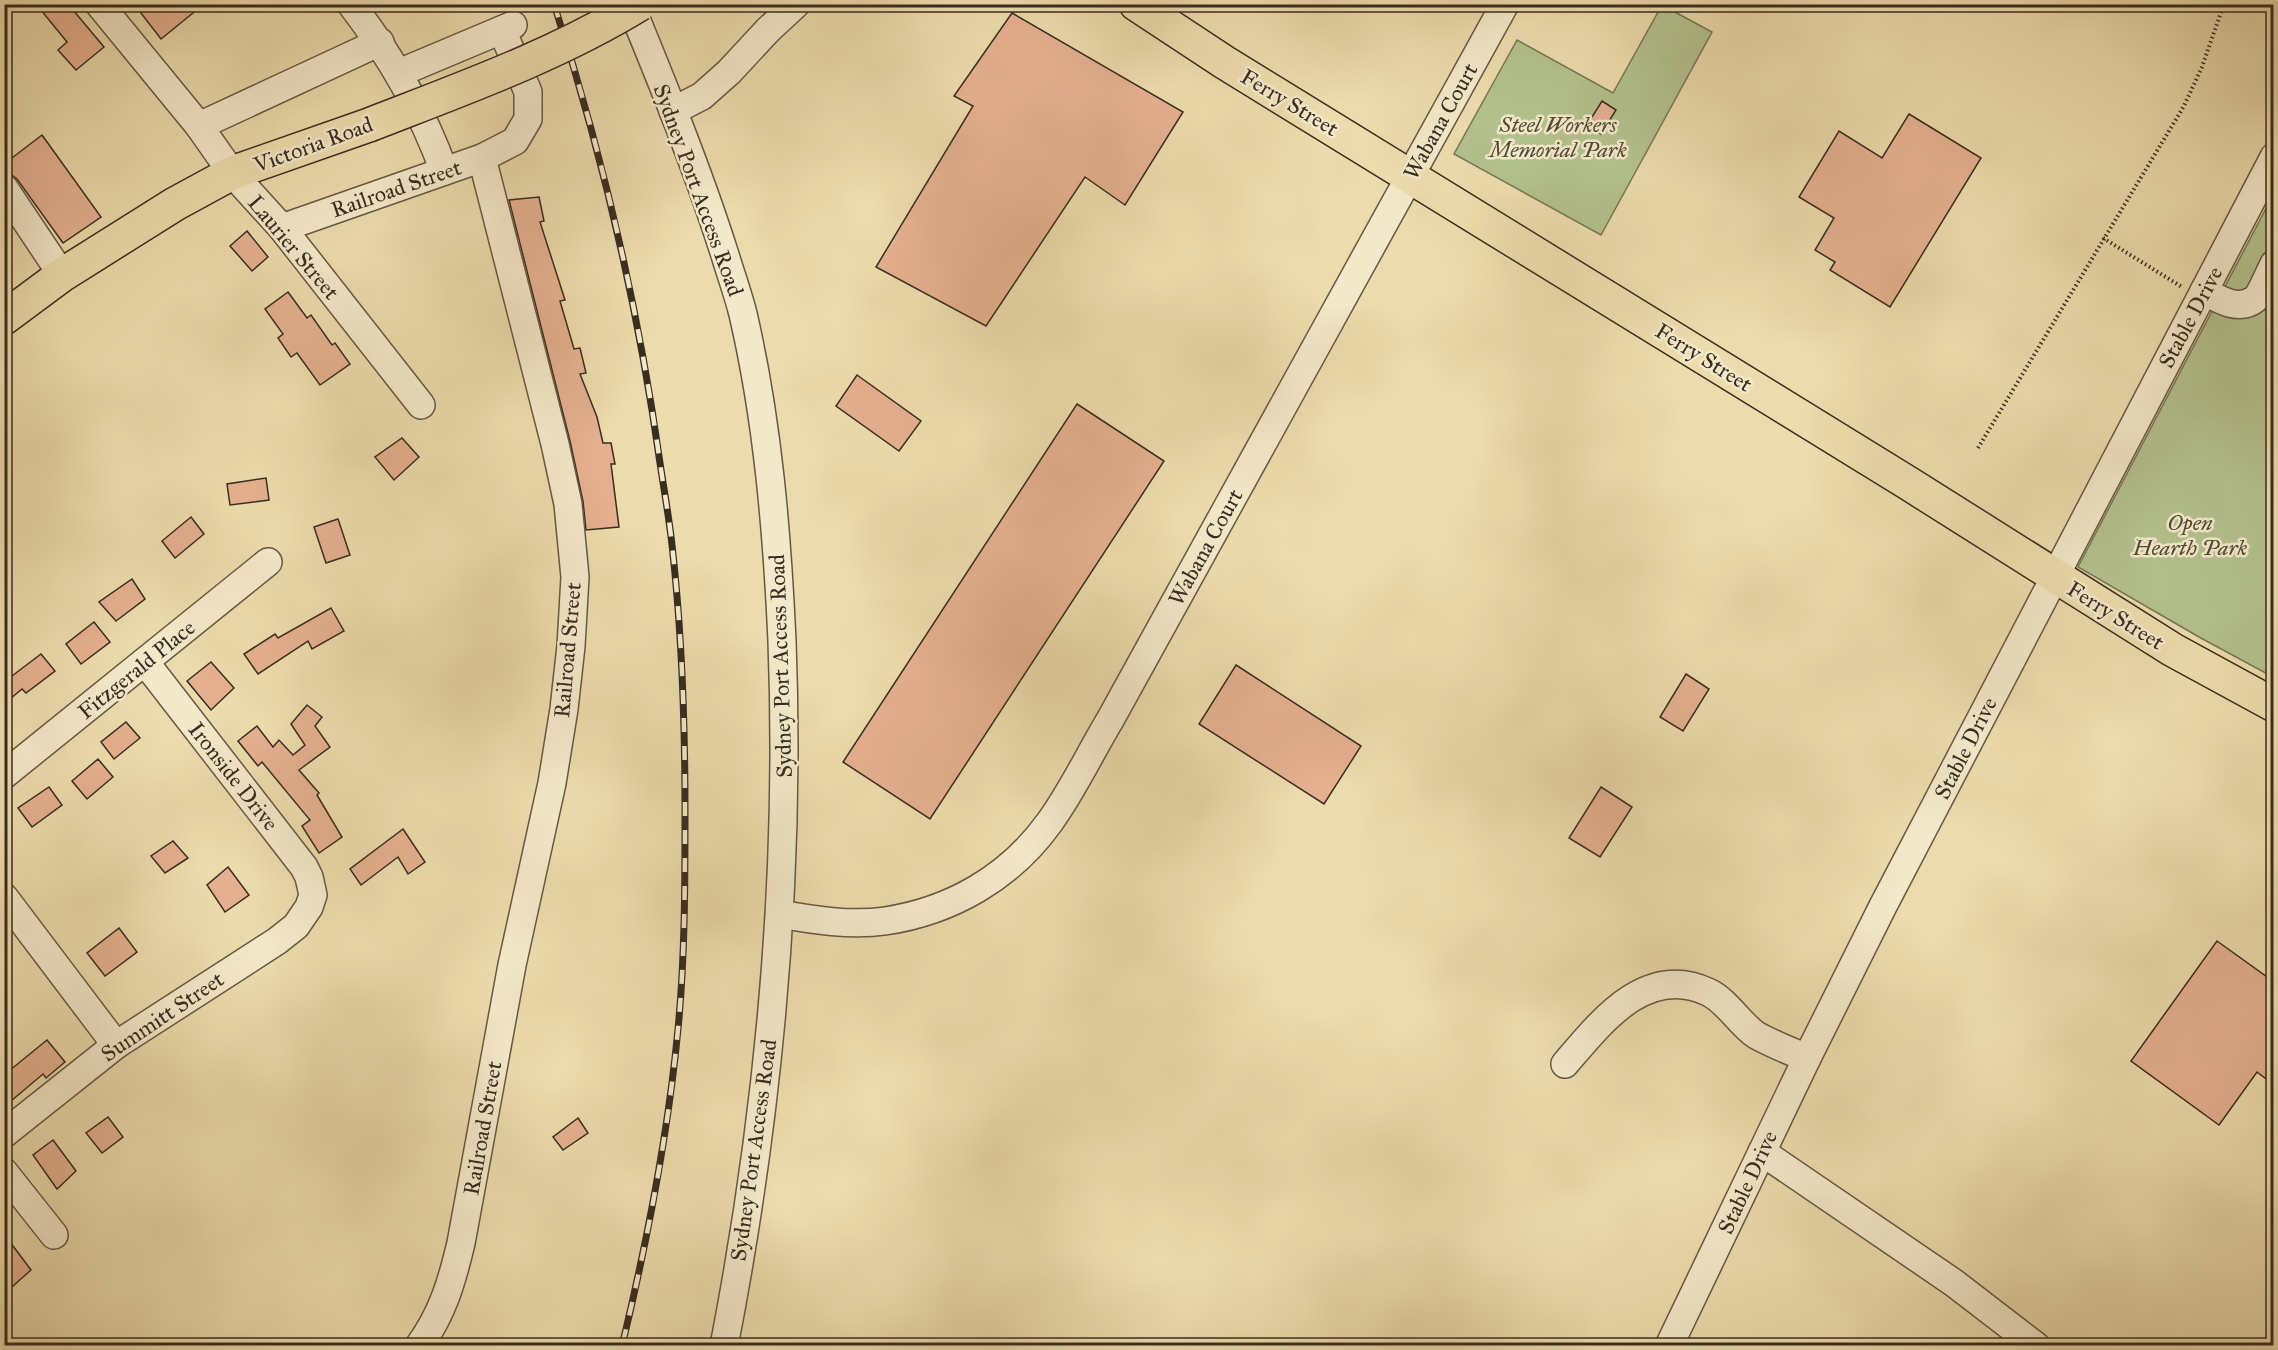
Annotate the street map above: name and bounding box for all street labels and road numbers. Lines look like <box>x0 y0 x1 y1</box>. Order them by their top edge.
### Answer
street label: Wabana Court <box>1397 58 1484 184</box>
street label: Ferry Street <box>1236 63 1344 142</box>
street label: Sydney Port Access Road <box>648 80 749 300</box>
street label: Victoria Road <box>249 110 376 179</box>
street label: Railroad Street <box>328 154 465 223</box>
street label: Laurier Street <box>242 190 345 305</box>
street label: Stable Drive <box>2152 262 2228 373</box>
street label: Ferry Street <box>1650 317 1757 398</box>
street label: Wabana Court <box>1162 484 1249 610</box>
street label: Sydney Port Access Road <box>763 554 798 778</box>
street label: Ferry Street <box>2062 575 2169 656</box>
street label: Railroad Street <box>548 581 587 719</box>
street label: Fitzgerald Place <box>72 614 200 725</box>
street label: Stable Drive <box>1928 693 2003 804</box>
street label: Ironside Drive <box>183 717 284 836</box>
street label: Summitt Street <box>96 965 229 1067</box>
street label: Sydney Port Access Road <box>725 1037 782 1263</box>
street label: Railroad Street <box>457 1059 508 1197</box>
street label: Stable Drive <box>1712 1126 1783 1238</box>

